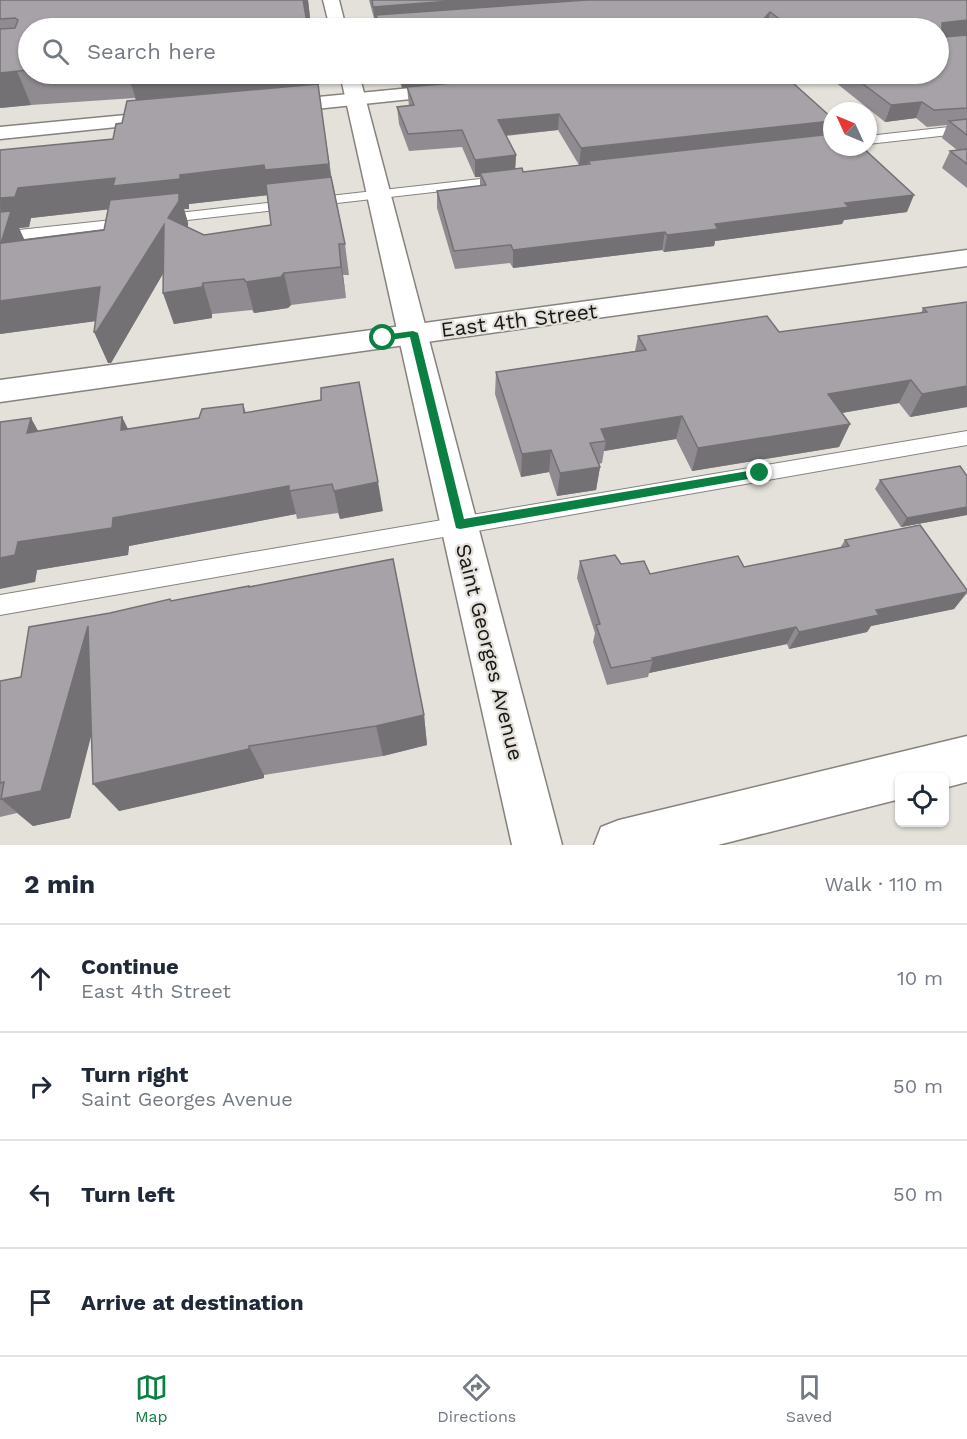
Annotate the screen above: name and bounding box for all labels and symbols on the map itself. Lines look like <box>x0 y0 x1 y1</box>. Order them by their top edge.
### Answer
north arrow <box>823 102 877 156</box>
street label: East 4th Street <box>439 298 599 342</box>
route start <box>369 324 395 350</box>
route end <box>746 459 772 485</box>
street label: Saint Georges Avenue <box>451 541 529 763</box>

